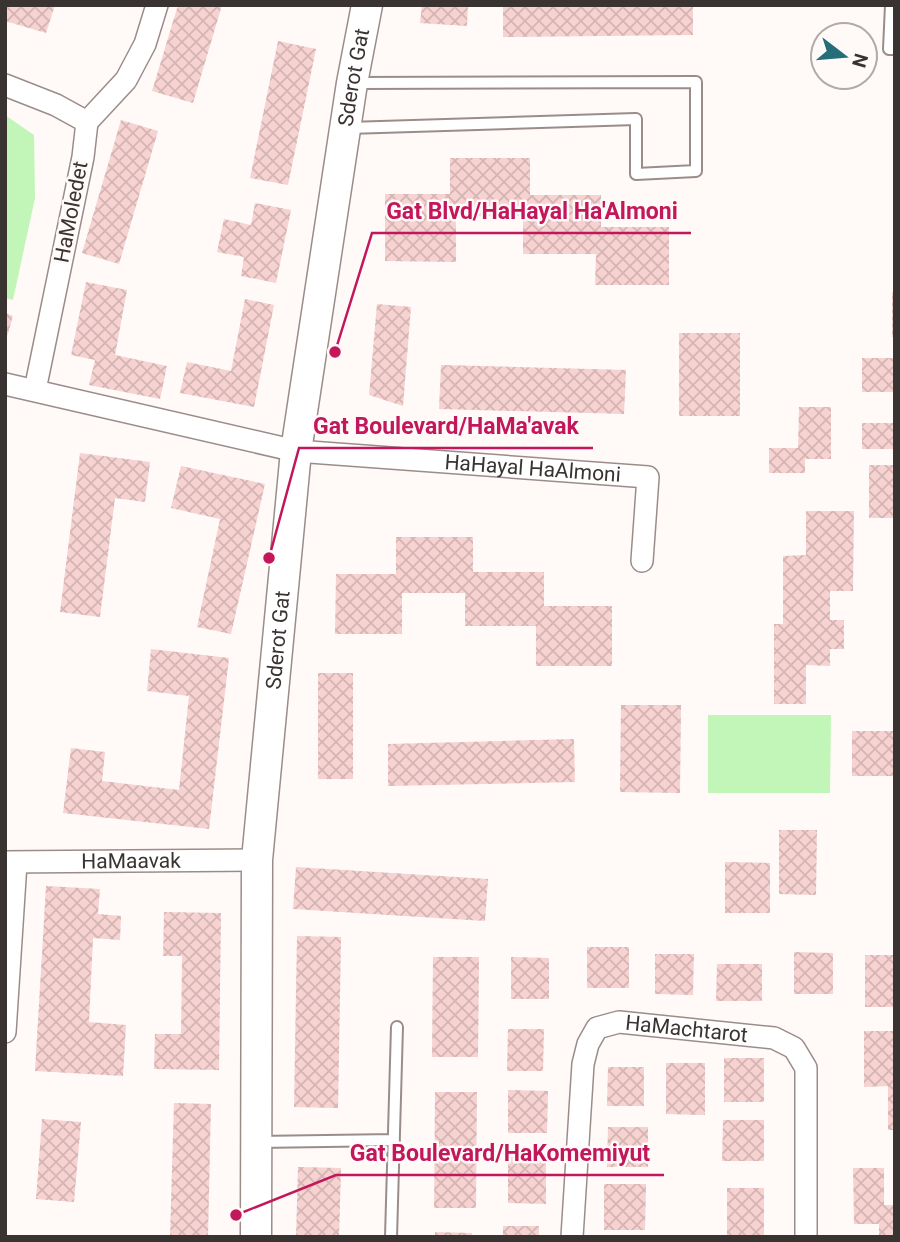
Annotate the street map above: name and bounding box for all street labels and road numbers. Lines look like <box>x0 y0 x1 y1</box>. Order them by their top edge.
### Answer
street label: Sderot Gat <box>334 26 374 128</box>
street label: HaMoledet <box>49 159 93 265</box>
street label: HaHayal HaAlmoni <box>444 450 622 487</box>
street label: Sderot Gat <box>261 589 295 690</box>
street label: HaMaavak <box>81 849 181 873</box>
street label: HaMachtarot <box>624 1011 749 1047</box>

